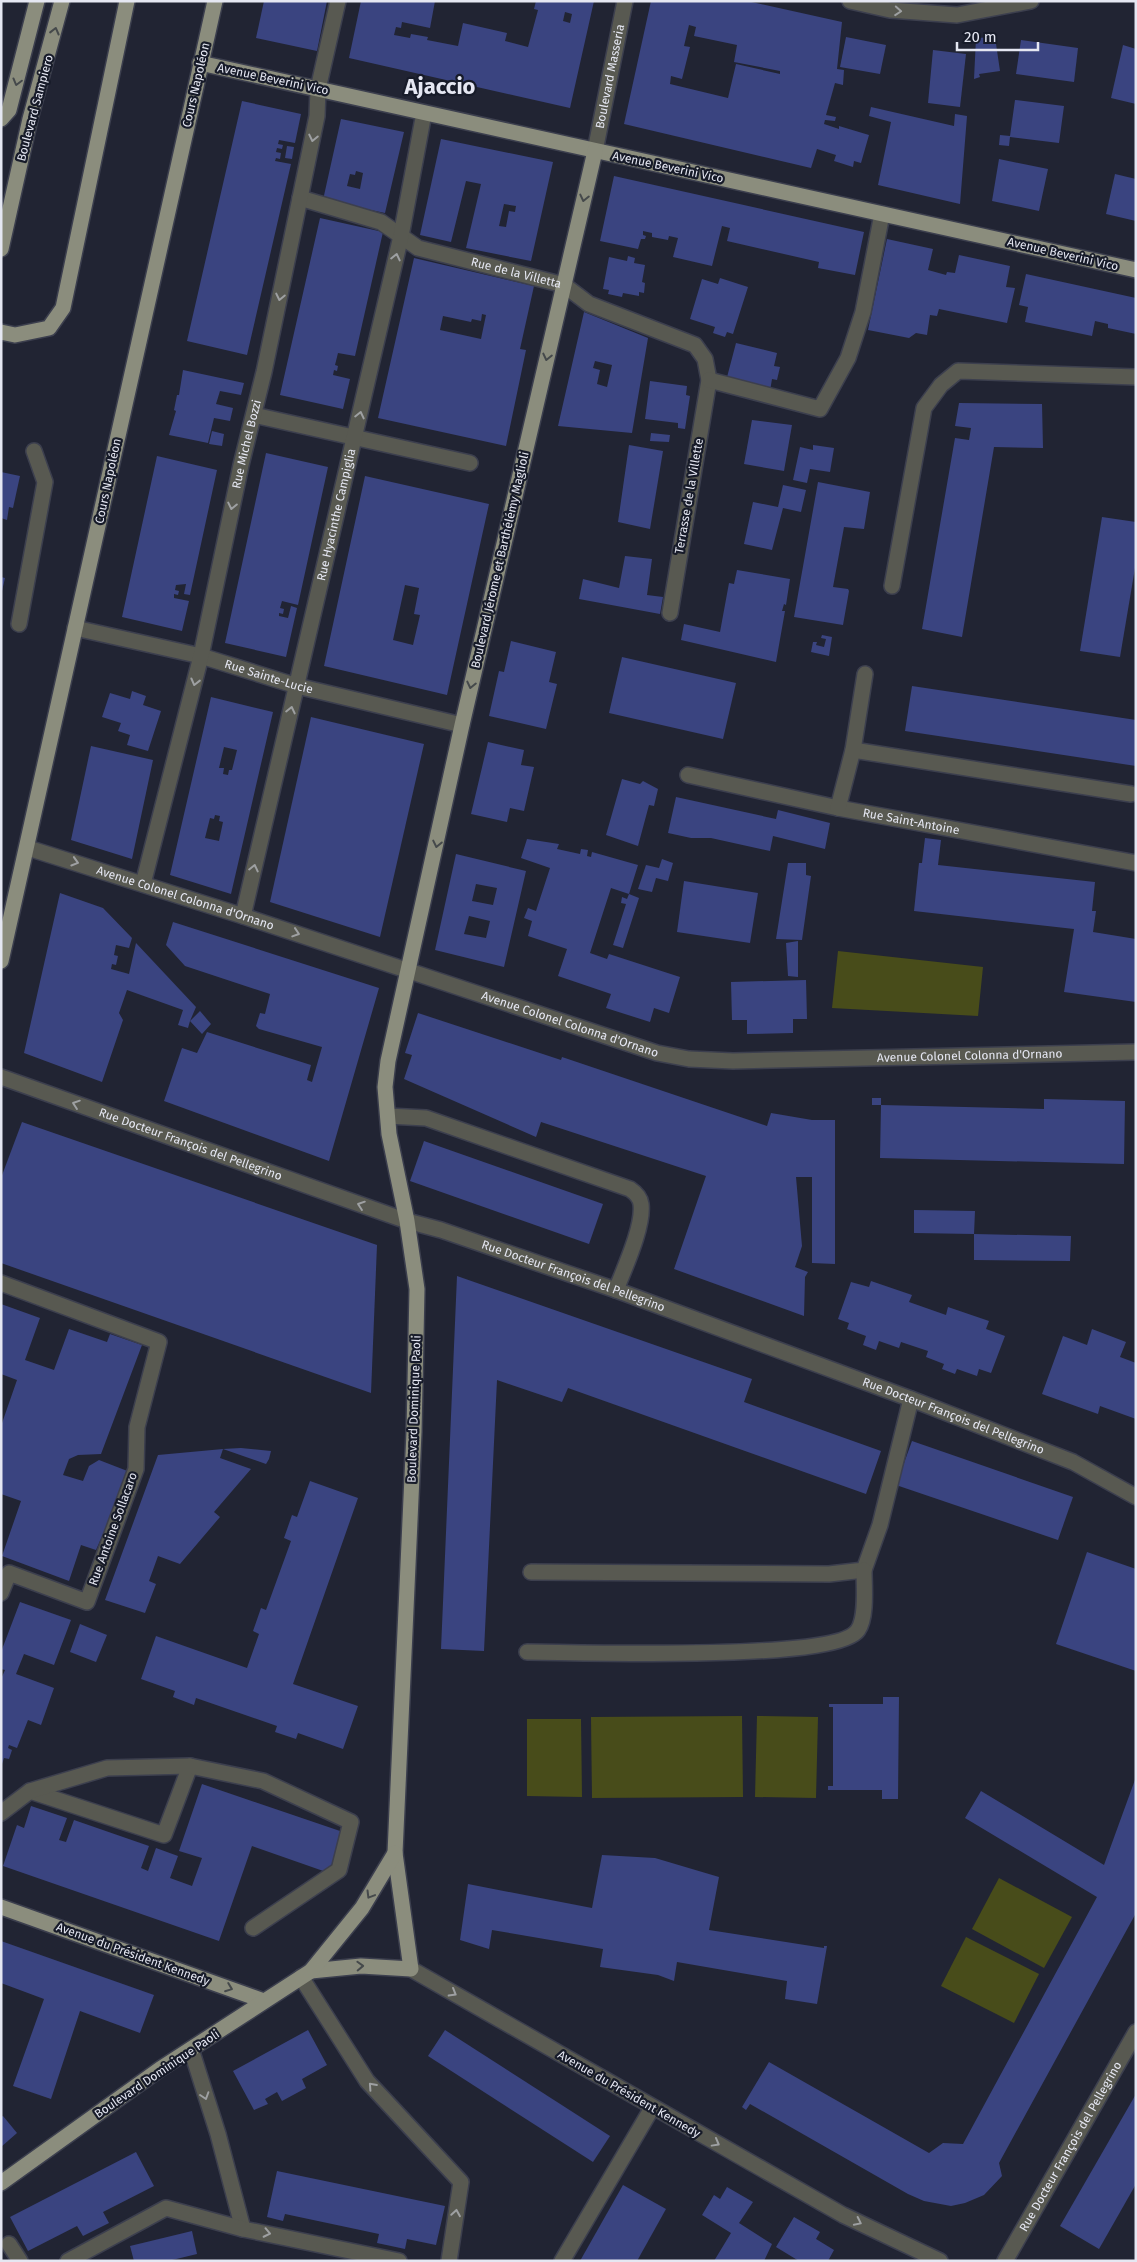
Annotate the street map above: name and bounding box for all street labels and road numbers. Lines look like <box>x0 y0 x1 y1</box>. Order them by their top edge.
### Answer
street label: Boulevard Masseria <box>593 23 627 130</box>
street label: Cours Napoléon <box>179 41 213 129</box>
street label: Boulevard Sampiero <box>14 53 56 163</box>
street label: Avenue Beverini Vico <box>216 60 330 98</box>
street label: Avenue Beverini Vico <box>611 148 725 186</box>
street label: Avenue Beverini Vico <box>1006 234 1120 274</box>
street label: Rue de la Villetta <box>469 255 563 291</box>
street label: Rue Michel Bozzi <box>229 398 264 490</box>
street label: Cours Napoléon <box>92 437 124 525</box>
street label: Terrasse de la Villette <box>672 437 706 555</box>
street label: Rue Hyacinthe Campiglia <box>314 447 358 582</box>
street label: Boulevard Jérome et Barthélémy Maglioli <box>468 450 532 670</box>
street label: Rue Sainte-Lucie <box>223 657 314 697</box>
street label: Rue Saint-Antoine <box>862 806 961 837</box>
street label: Avenue Colonel Colonna d'Ornano <box>95 863 276 933</box>
street label: Avenue Colonel Colonna d'Ornano <box>480 988 660 1060</box>
street label: Avenue Colonel Colonna d'Ornano <box>877 1047 1063 1065</box>
street label: Rue Docteur François del Pellegrino <box>97 1105 284 1183</box>
street label: Rue Docteur François del Pellegrino <box>480 1237 667 1315</box>
street label: Boulevard Dominique Paoli <box>404 1335 424 1483</box>
street label: Rue Docteur François del Pellegrino <box>861 1375 1046 1457</box>
street label: Rue Antoine Sollacaro <box>86 1470 140 1588</box>
street label: Avenue du Président Kennedy <box>54 1920 212 1988</box>
street label: Boulevard Dominique Paoli <box>92 2027 222 2121</box>
street label: Avenue du Président Kennedy <box>555 2047 703 2141</box>
street label: Rue Docteur François del Pellegrino <box>1016 2059 1125 2234</box>

